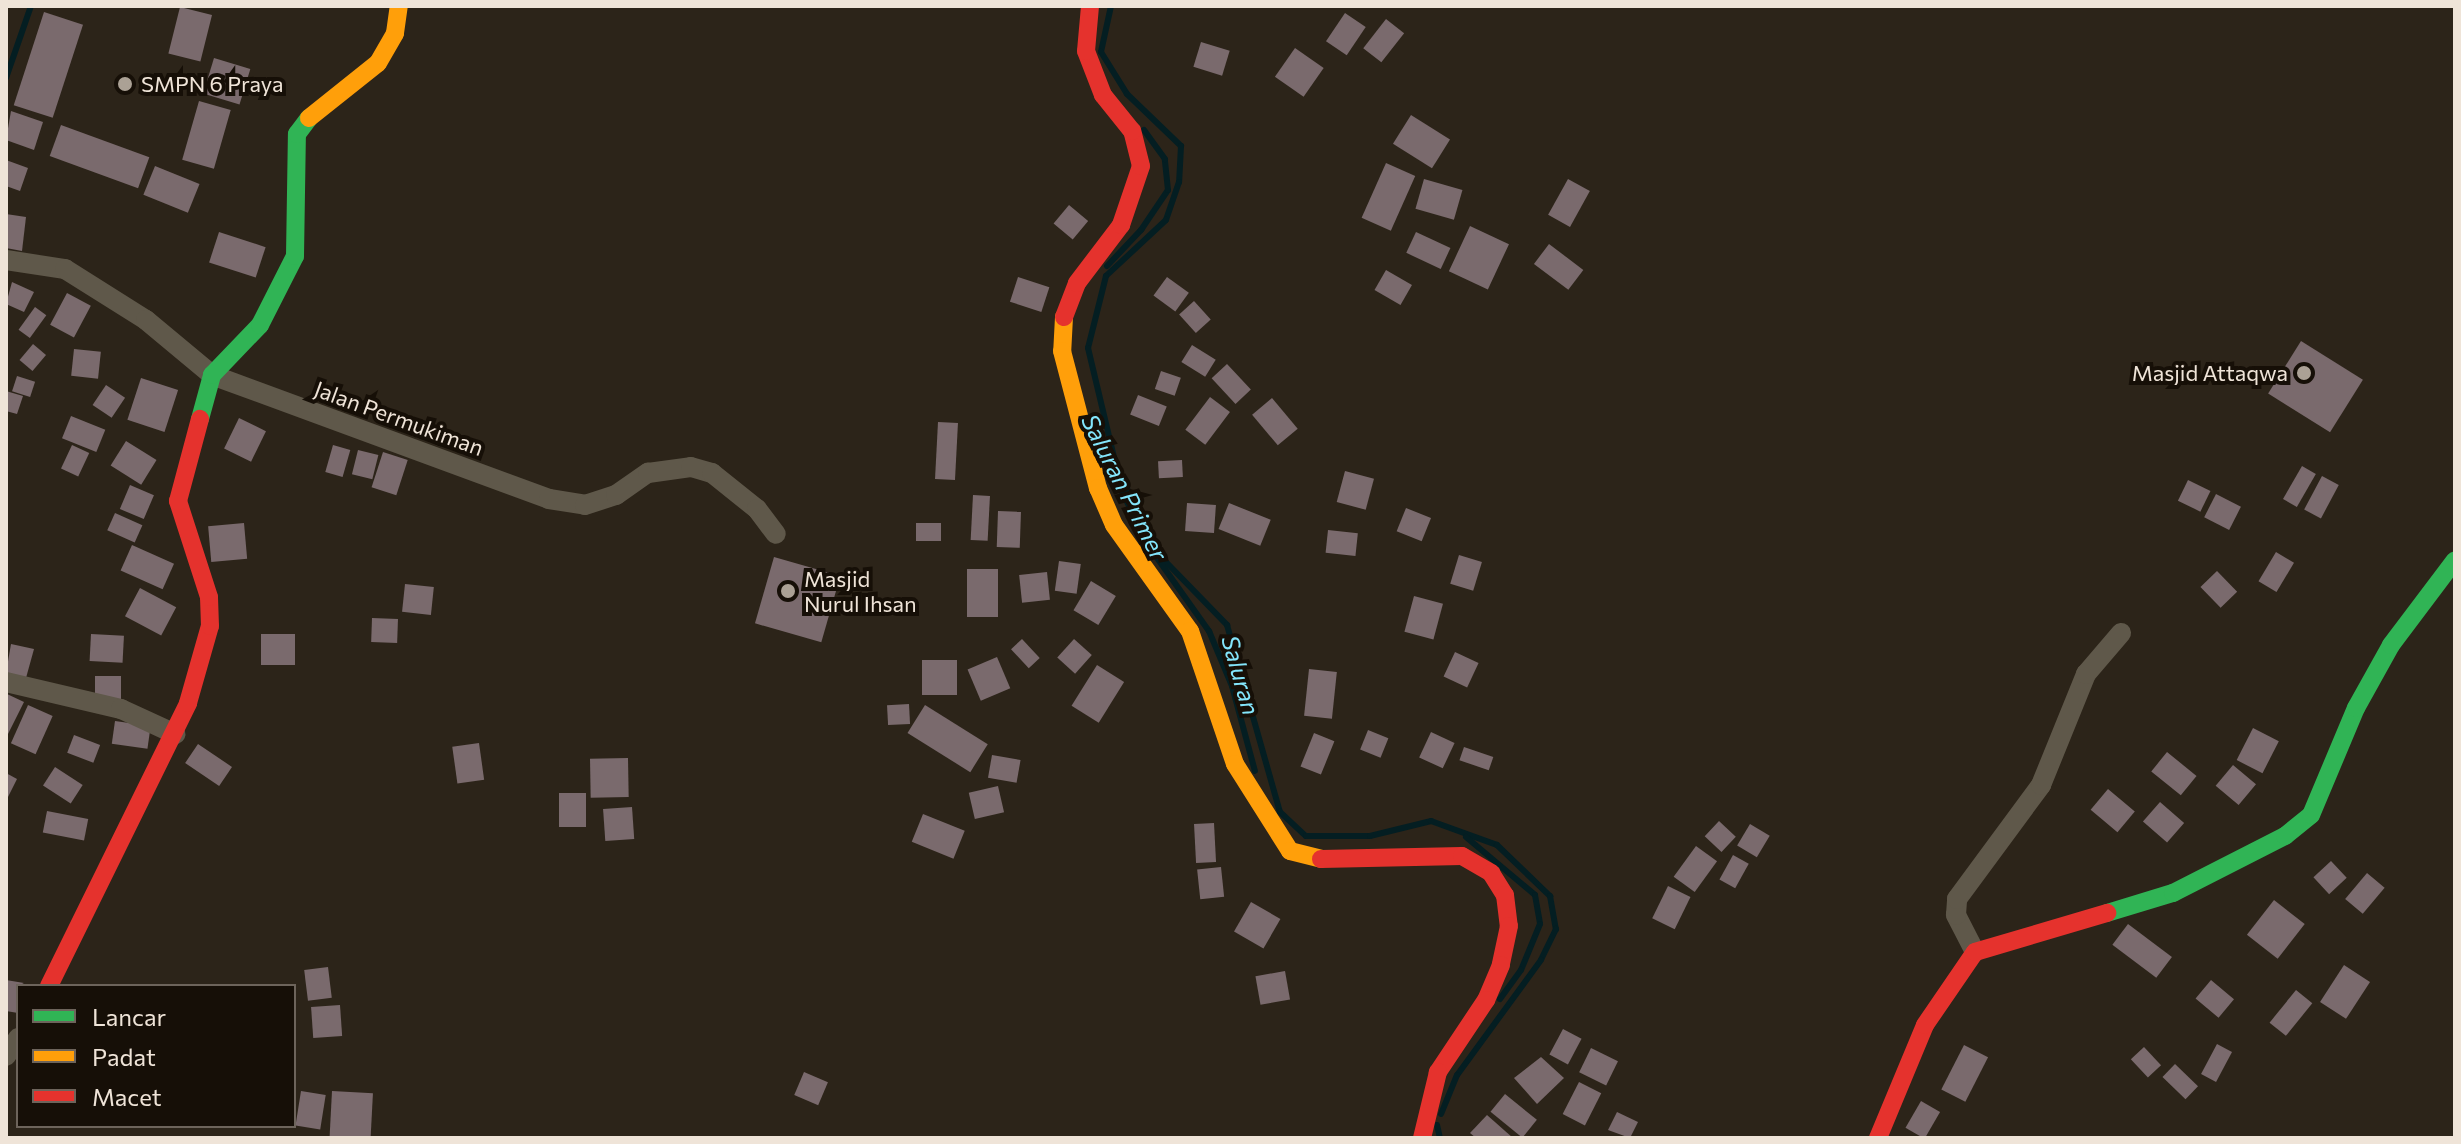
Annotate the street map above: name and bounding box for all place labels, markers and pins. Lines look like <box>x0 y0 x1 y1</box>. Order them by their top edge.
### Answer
place label: SMPN 6 Praya <box>141 71 283 97</box>
marker: SMPN 6 Praya <box>116 75 134 93</box>
place label: Masjid Attaqwa <box>2132 360 2288 386</box>
marker: Masjid Attaqwa <box>2295 364 2313 382</box>
place label: Masjid Nurul Ihsan <box>804 565 917 616</box>
marker: Masjid Nurul Ihsan <box>779 582 797 600</box>

